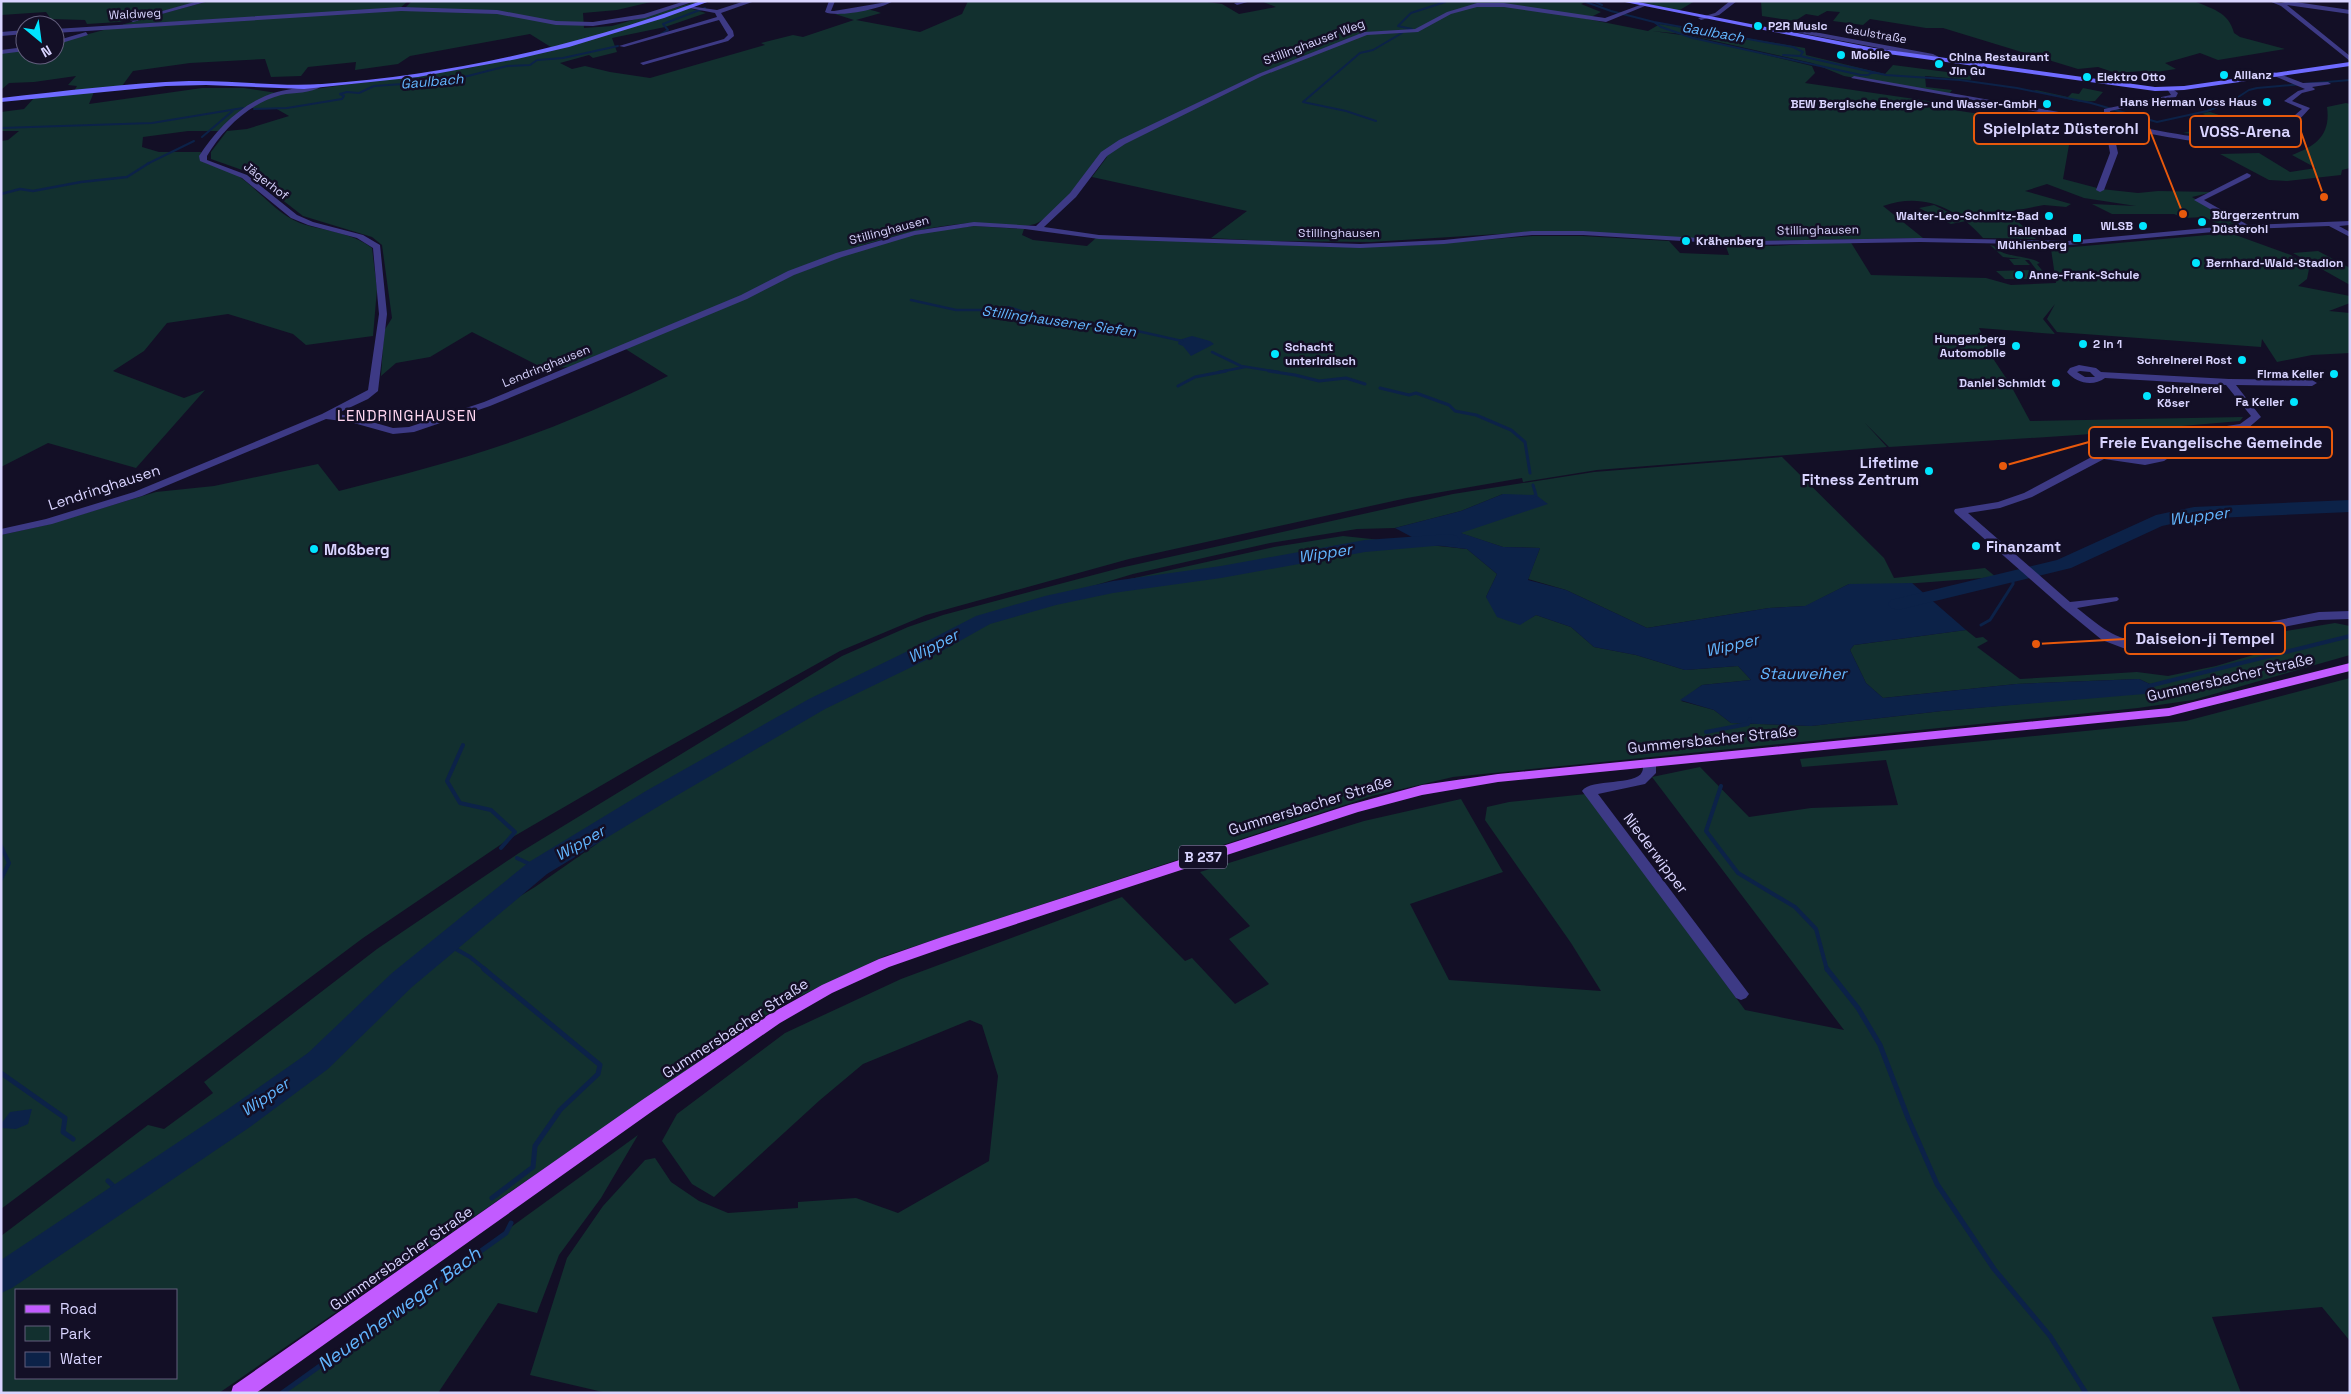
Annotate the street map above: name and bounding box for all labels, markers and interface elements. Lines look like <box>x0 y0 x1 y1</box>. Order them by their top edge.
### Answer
street label: Waldweg <box>108 5 162 23</box>
north arrow <box>15 15 65 65</box>
street label: Stillinghauser Weg <box>1261 15 1367 69</box>
water label: Gaulbach <box>1680 18 1746 46</box>
place label: P2R Music <box>1768 18 1828 34</box>
marker: P2R Music <box>1752 20 1764 32</box>
street label: Gaulstraße <box>1844 21 1908 47</box>
text: N <box>38 41 55 62</box>
place label: Mobile <box>1851 47 1890 63</box>
marker: Mobile <box>1835 49 1847 61</box>
place label: China Restaurant Jin Gu <box>1949 49 2049 79</box>
marker: China Restaurant Jin Gu <box>1933 58 1945 70</box>
place label: Allianz <box>2234 67 2272 83</box>
water label: Gaulbach <box>400 69 465 93</box>
place label: Elektro Otto <box>2097 69 2166 85</box>
marker: Allianz <box>2218 69 2230 81</box>
marker: Elektro Otto <box>2081 71 2093 83</box>
place label: Hans Herman Voss Haus <box>2120 94 2257 110</box>
place label: BEW Bergische Energie- und Wasser-GmbH <box>1790 96 2037 112</box>
marker: Hans Herman Voss Haus <box>2261 96 2273 108</box>
marker: BEW Bergische Energie- und Wasser-GmbH <box>2041 98 2053 110</box>
callout: Spielplatz Düsterohl <box>1974 113 2149 144</box>
callout: VOSS-Arena <box>2190 116 2301 147</box>
text: Spielplatz Düsterohl <box>1983 118 2139 139</box>
text: VOSS-Arena <box>2199 121 2291 142</box>
street label: Jägerhof <box>240 158 292 204</box>
place label: Bürgerzentrum Düsterohl <box>2212 207 2299 237</box>
place label: Walter-Leo-Schmitz-Bad <box>1896 208 2039 224</box>
marker: Walter-Leo-Schmitz-Bad <box>2043 210 2055 222</box>
street label: Stillinghausen <box>847 212 931 248</box>
marker: Bürgerzentrum Düsterohl <box>2196 216 2208 228</box>
place label: WLSB <box>2101 218 2133 234</box>
marker: WLSB <box>2137 220 2149 232</box>
street label: Stillinghausen <box>1777 221 1859 239</box>
place label: Hallenbad Mühlenberg <box>1997 223 2067 253</box>
street label: Stillinghausen <box>1298 225 1380 241</box>
marker: Hallenbad Mühlenberg <box>2071 232 2083 244</box>
place label: Krähenberg <box>1696 233 1764 249</box>
marker: Krähenberg <box>1680 235 1692 247</box>
place label: Bernhard-Wald-Stadion <box>2206 255 2343 271</box>
marker: Bernhard-Wald-Stadion <box>2190 257 2202 269</box>
place label: Anne-Frank-Schule <box>2029 267 2140 283</box>
marker: Anne-Frank-Schule <box>2013 269 2025 281</box>
water label: Stillinghausener Siefen <box>981 301 1138 341</box>
place label: Hungenberg Automobile <box>1935 331 2006 361</box>
place label: 2 in 1 <box>2093 336 2122 352</box>
marker: 2 in 1 <box>2077 338 2089 350</box>
place label: Schacht unterirdisch <box>1285 339 1356 369</box>
marker: Hungenberg Automobile <box>2010 340 2022 352</box>
street label: Lendringhausen <box>500 341 592 391</box>
marker: Schacht unterirdisch <box>1269 348 1281 360</box>
place label: Schreinerei Rost <box>2137 352 2232 368</box>
marker: Schreinerei Rost <box>2236 354 2248 366</box>
place label: Firma Keller <box>2257 366 2324 382</box>
marker: Firma Keller <box>2328 368 2340 380</box>
place label: Daniel Schmidt <box>1959 375 2046 391</box>
marker: Daniel Schmidt <box>2050 377 2062 389</box>
place label: Schreinerei Köser <box>2157 381 2222 411</box>
marker: Schreinerei Köser <box>2141 390 2153 402</box>
place label: Fa Keller <box>2235 394 2284 410</box>
marker: Fa Keller <box>2288 396 2300 408</box>
district label: LENDRINGHAUSEN <box>337 406 477 425</box>
callout: Freie Evangelische Gemeinde <box>2089 427 2332 458</box>
text: Freie Evangelische Gemeinde <box>2099 432 2323 453</box>
place label: Lifetime Fitness Zentrum <box>1802 453 1919 489</box>
street label: Lendringhausen <box>46 460 162 514</box>
marker: Lifetime Fitness Zentrum <box>1923 465 1935 477</box>
water label: Wupper <box>2168 502 2232 530</box>
place label: Finanzamt <box>1986 537 2061 556</box>
water label: Wipper <box>1297 538 1355 568</box>
place label: Moßberg <box>324 540 390 559</box>
marker: Finanzamt <box>1970 540 1982 552</box>
marker: Moßberg <box>308 543 320 555</box>
water label: Wipper <box>904 623 964 668</box>
callout: Daiseion-ji Tempel <box>2125 623 2285 654</box>
water label: Wipper <box>1703 628 1763 661</box>
text: Daiseion-ji Tempel <box>2135 628 2275 649</box>
street label: Gummersbacher Straße <box>2145 649 2315 705</box>
water label: Stauweiher <box>1759 663 1849 684</box>
street label: Gummersbacher Straße <box>1626 721 1798 757</box>
street label: Gummersbacher Straße <box>1226 771 1394 839</box>
street label: Niederwipper <box>1619 809 1693 897</box>
water label: Wipper <box>551 819 610 866</box>
road number: B 237 <box>1179 846 1227 869</box>
street label: Gummersbacher Straße <box>658 974 812 1082</box>
water label: Wipper <box>237 1072 295 1121</box>
street label: Gummersbacher Straße <box>326 1201 476 1315</box>
water label: Neuenherweger Bach <box>312 1241 486 1377</box>
legend <box>15 1289 178 1379</box>
text: Road <box>60 1299 97 1318</box>
text: Park <box>60 1324 91 1343</box>
text: Water <box>60 1349 103 1368</box>

